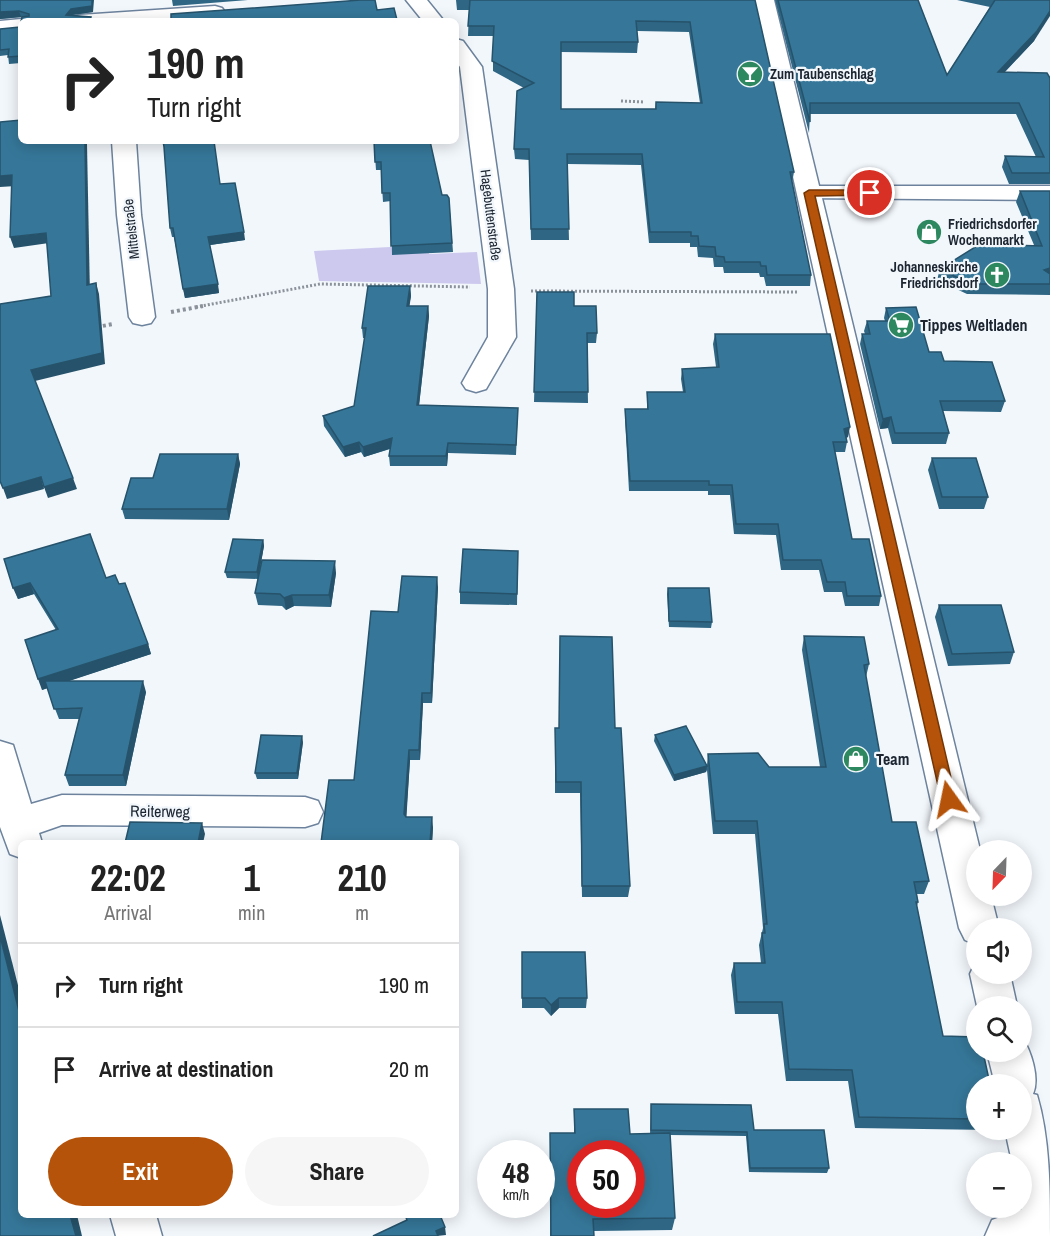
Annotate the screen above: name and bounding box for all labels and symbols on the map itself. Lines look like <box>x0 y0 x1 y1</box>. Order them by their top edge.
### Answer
bar icon: Zum Taubenschlag <box>735 59 765 89</box>
place label: Zum Taubenschlag <box>770 65 874 83</box>
pin <box>844 167 895 218</box>
street label: Hagebuttenstraße <box>476 168 506 262</box>
street label: Mittelstraße <box>119 198 143 260</box>
place label: Friedrichsdorfer Wochenmarkt <box>948 215 1037 249</box>
shop icon: Friedrichsdorfer Wochenmarkt <box>914 217 944 247</box>
place label: Johanneskirche Friedrichsdorf <box>891 258 978 292</box>
church icon: Johanneskirche Friedrichsdorf <box>982 260 1012 290</box>
supermarket icon: Tippes Weltladen <box>886 310 916 340</box>
place label: Tippes Weltladen <box>920 314 1027 336</box>
shop icon: Team <box>841 744 871 774</box>
place label: Team <box>876 748 909 770</box>
position arrow <box>917 767 981 831</box>
street label: Reiterweg <box>130 799 191 823</box>
north arrow <box>966 840 1032 906</box>
speed limit sign: 50 <box>567 1140 645 1218</box>

